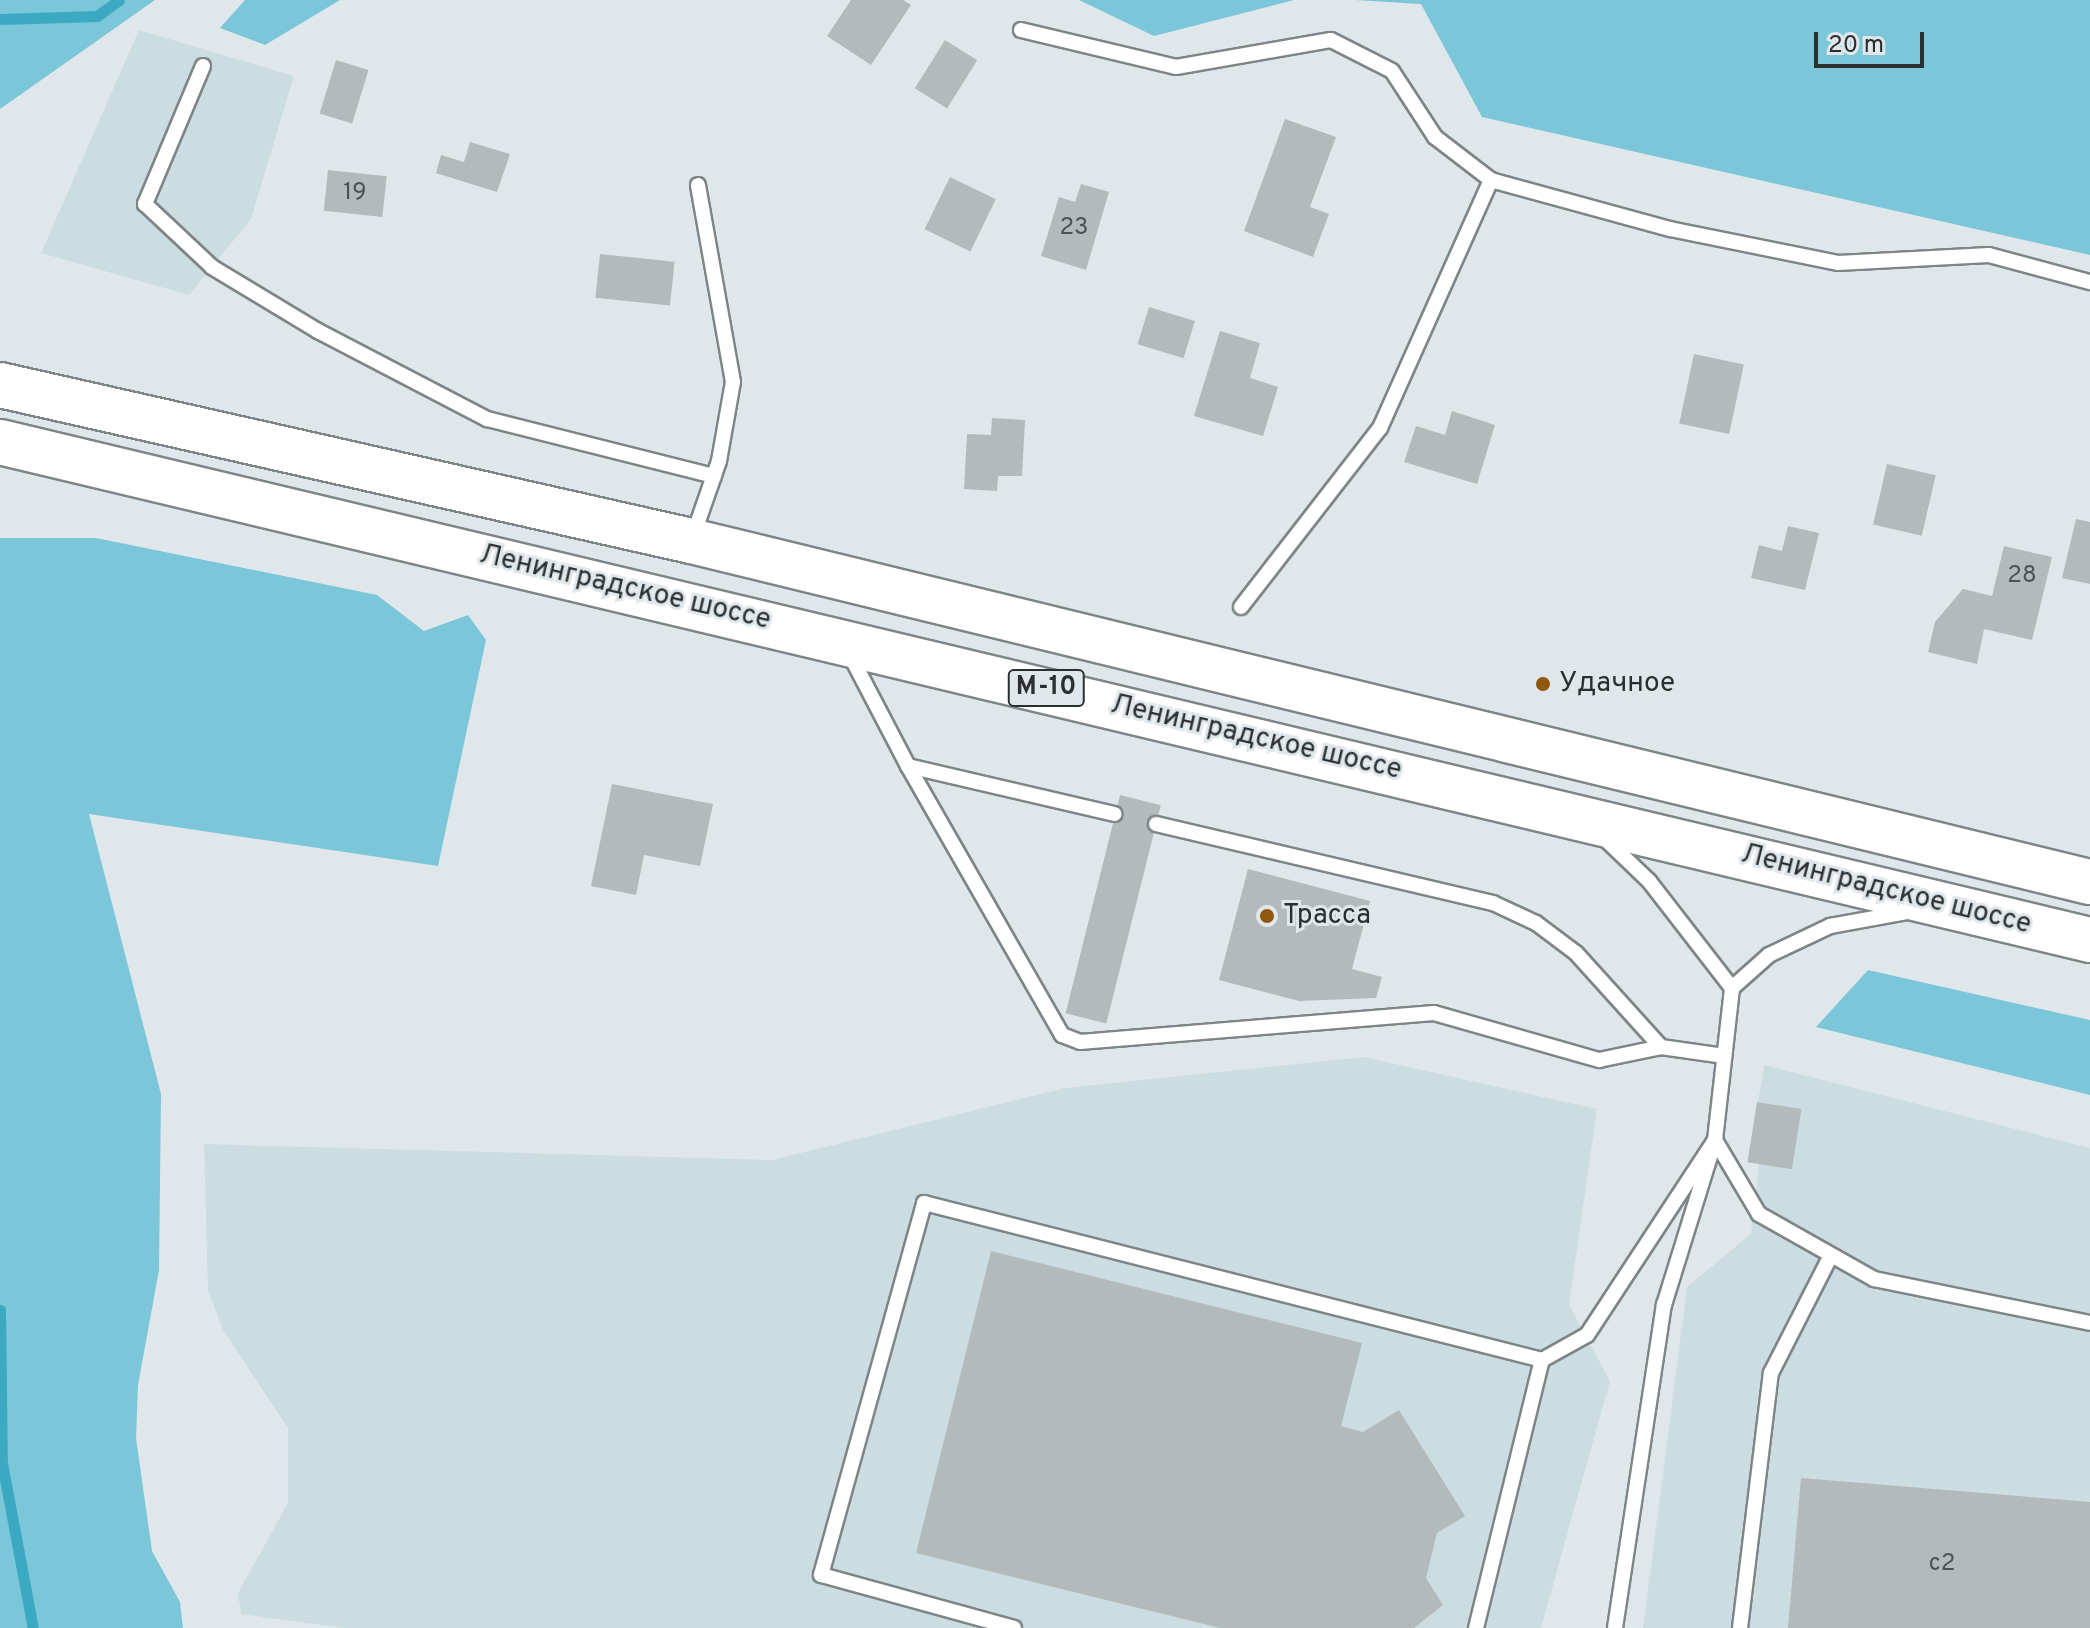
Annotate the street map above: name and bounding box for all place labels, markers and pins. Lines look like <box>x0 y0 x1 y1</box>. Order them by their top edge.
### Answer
place label: Удачное <box>1559 667 1675 701</box>
marker: Удачное <box>1534 675 1552 693</box>
place label: Трасса <box>1283 899 1371 933</box>
marker: Трасса <box>1258 907 1276 925</box>

